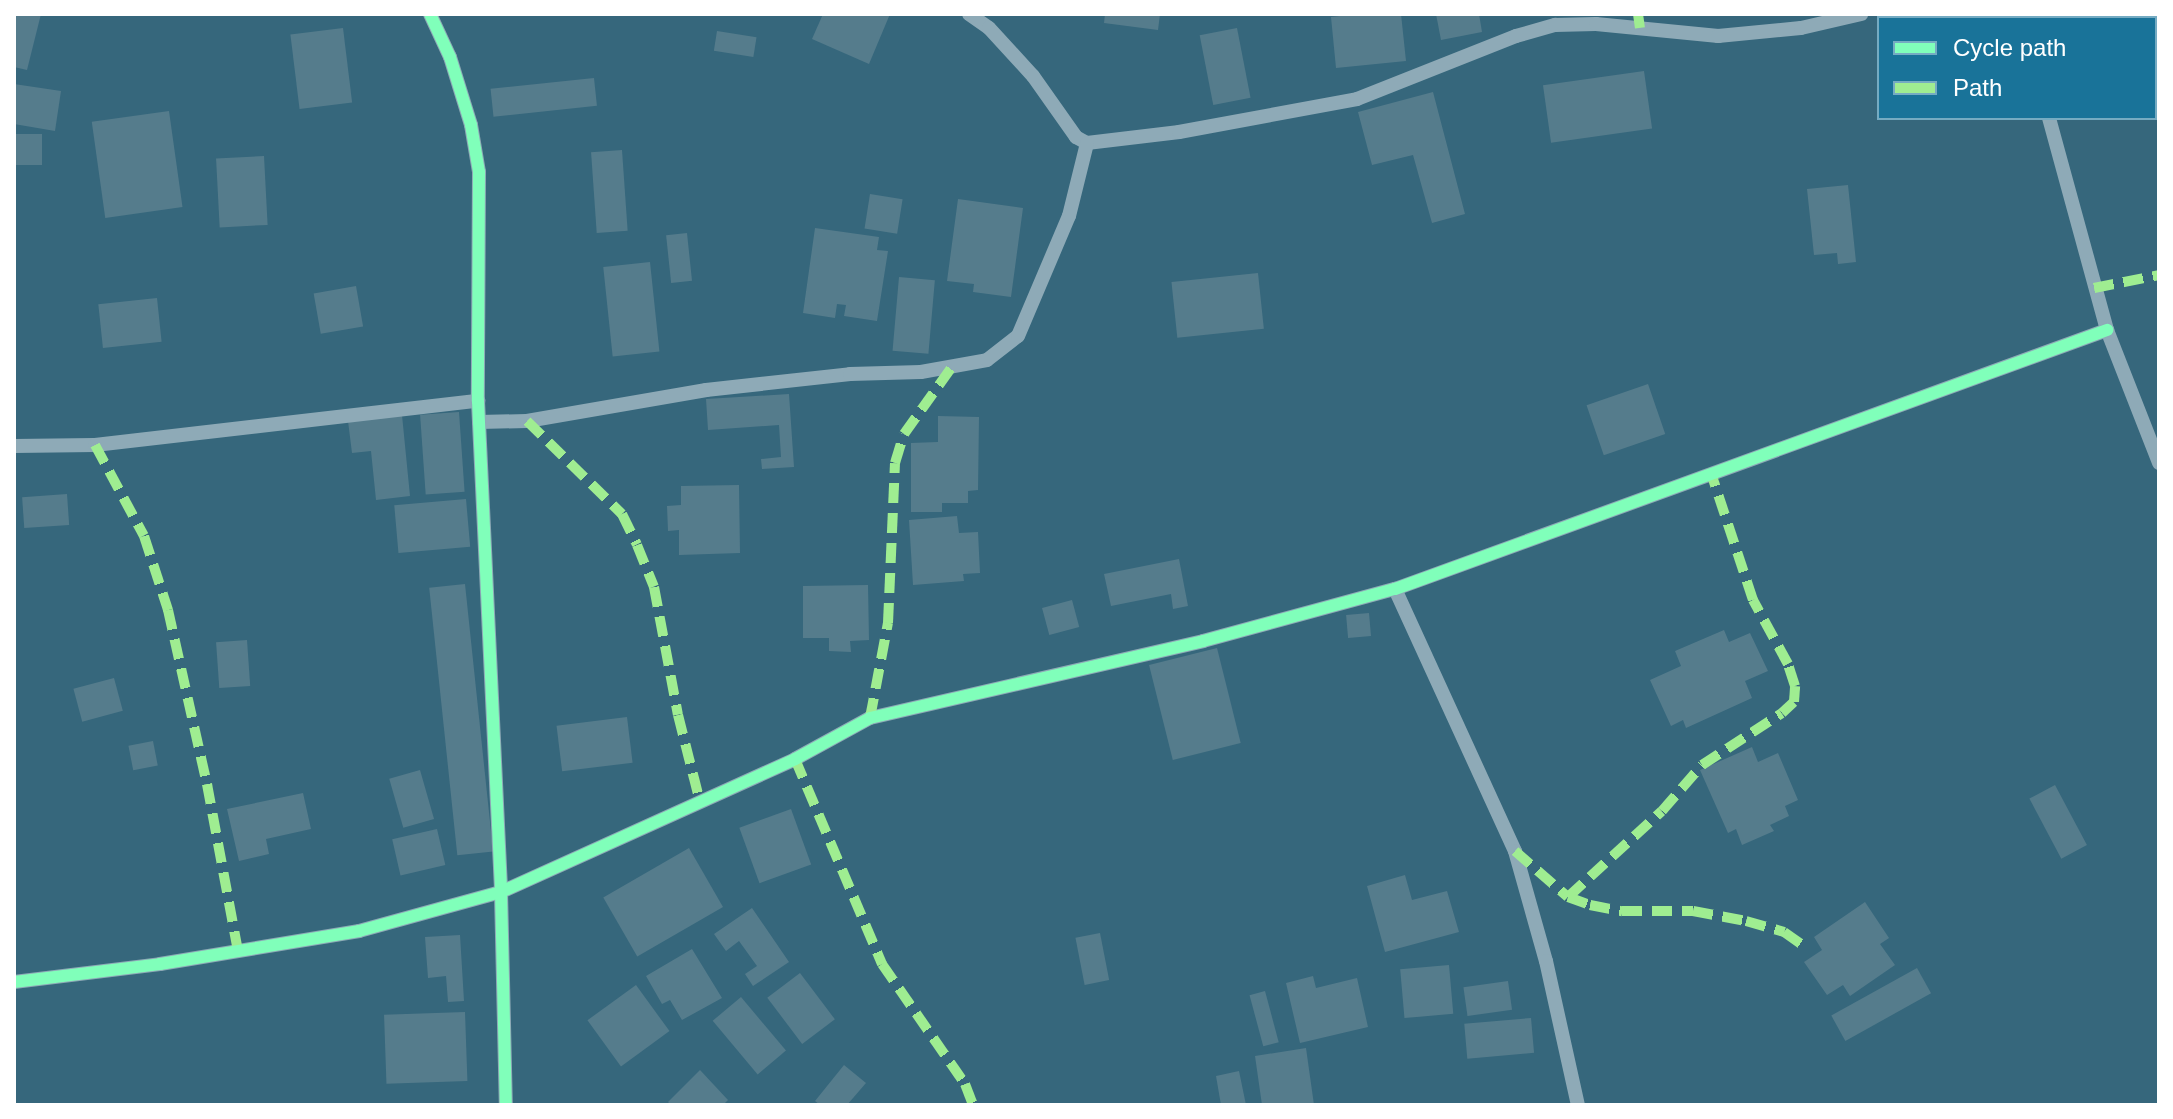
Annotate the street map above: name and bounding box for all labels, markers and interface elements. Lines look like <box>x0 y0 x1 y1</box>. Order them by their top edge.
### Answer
legend <box>1877 16 2157 120</box>
text: Cycle path <box>1953 34 2066 61</box>
text: Path <box>1953 74 2002 101</box>

